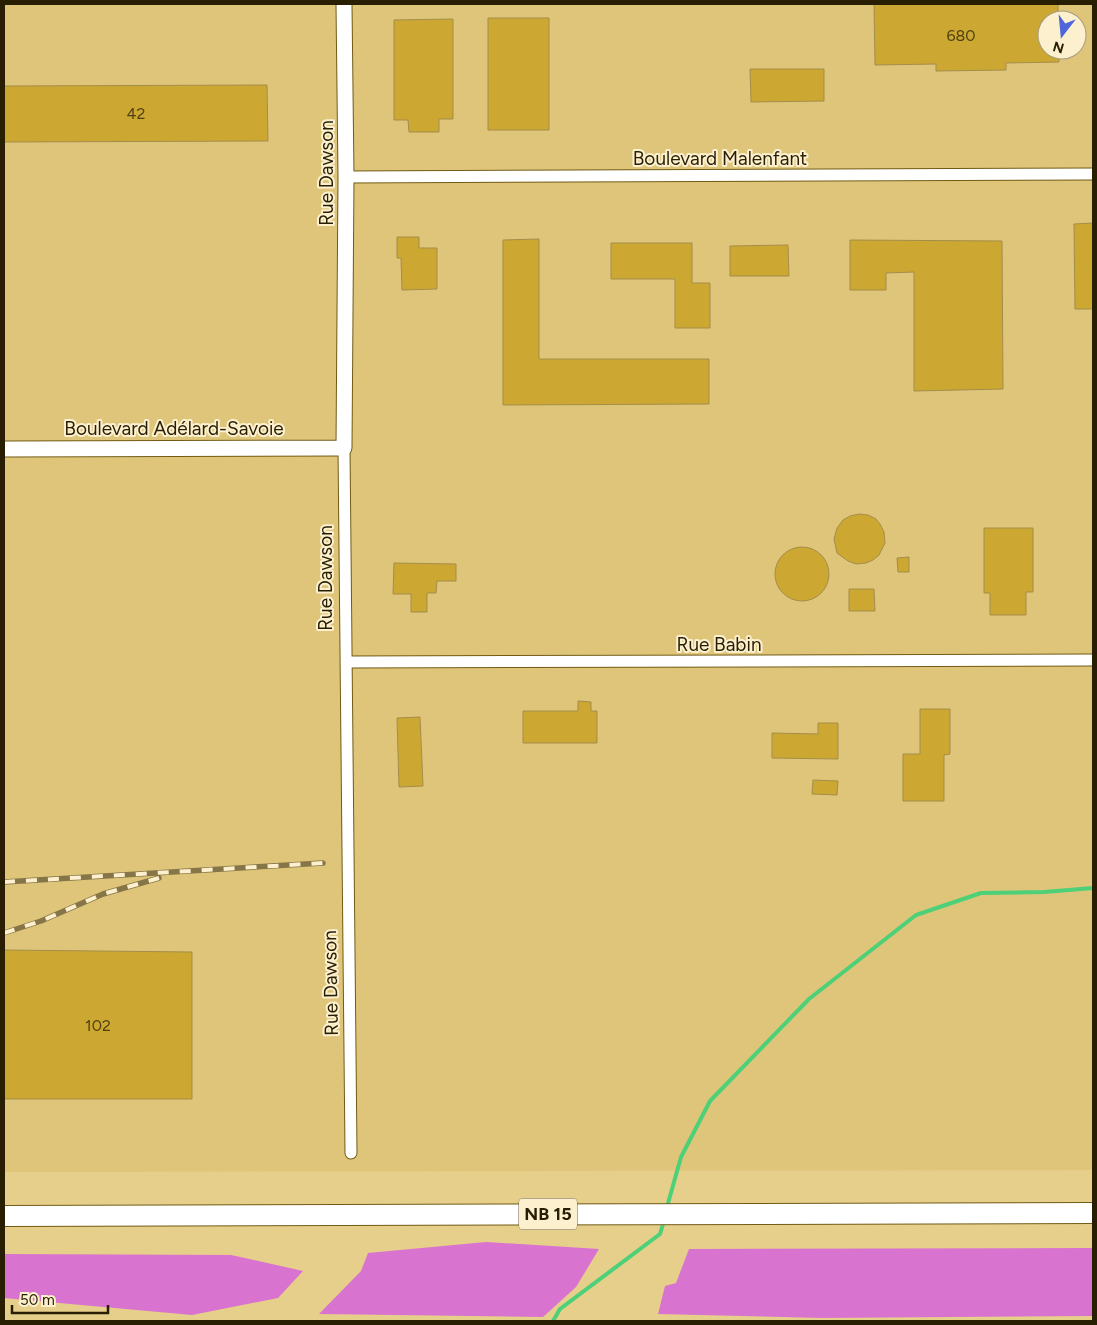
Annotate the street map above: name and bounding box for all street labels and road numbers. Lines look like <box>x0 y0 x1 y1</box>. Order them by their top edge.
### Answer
street label: Rue Dawson <box>315 120 338 226</box>
street label: Boulevard Malenfant <box>633 147 807 170</box>
street label: Boulevard Adélard-Savoie <box>64 417 284 440</box>
street label: Rue Dawson <box>314 525 337 631</box>
street label: Rue Babin <box>676 633 762 656</box>
street label: Rue Dawson <box>318 930 343 1036</box>
road number: NB 15 <box>519 1198 577 1230</box>

